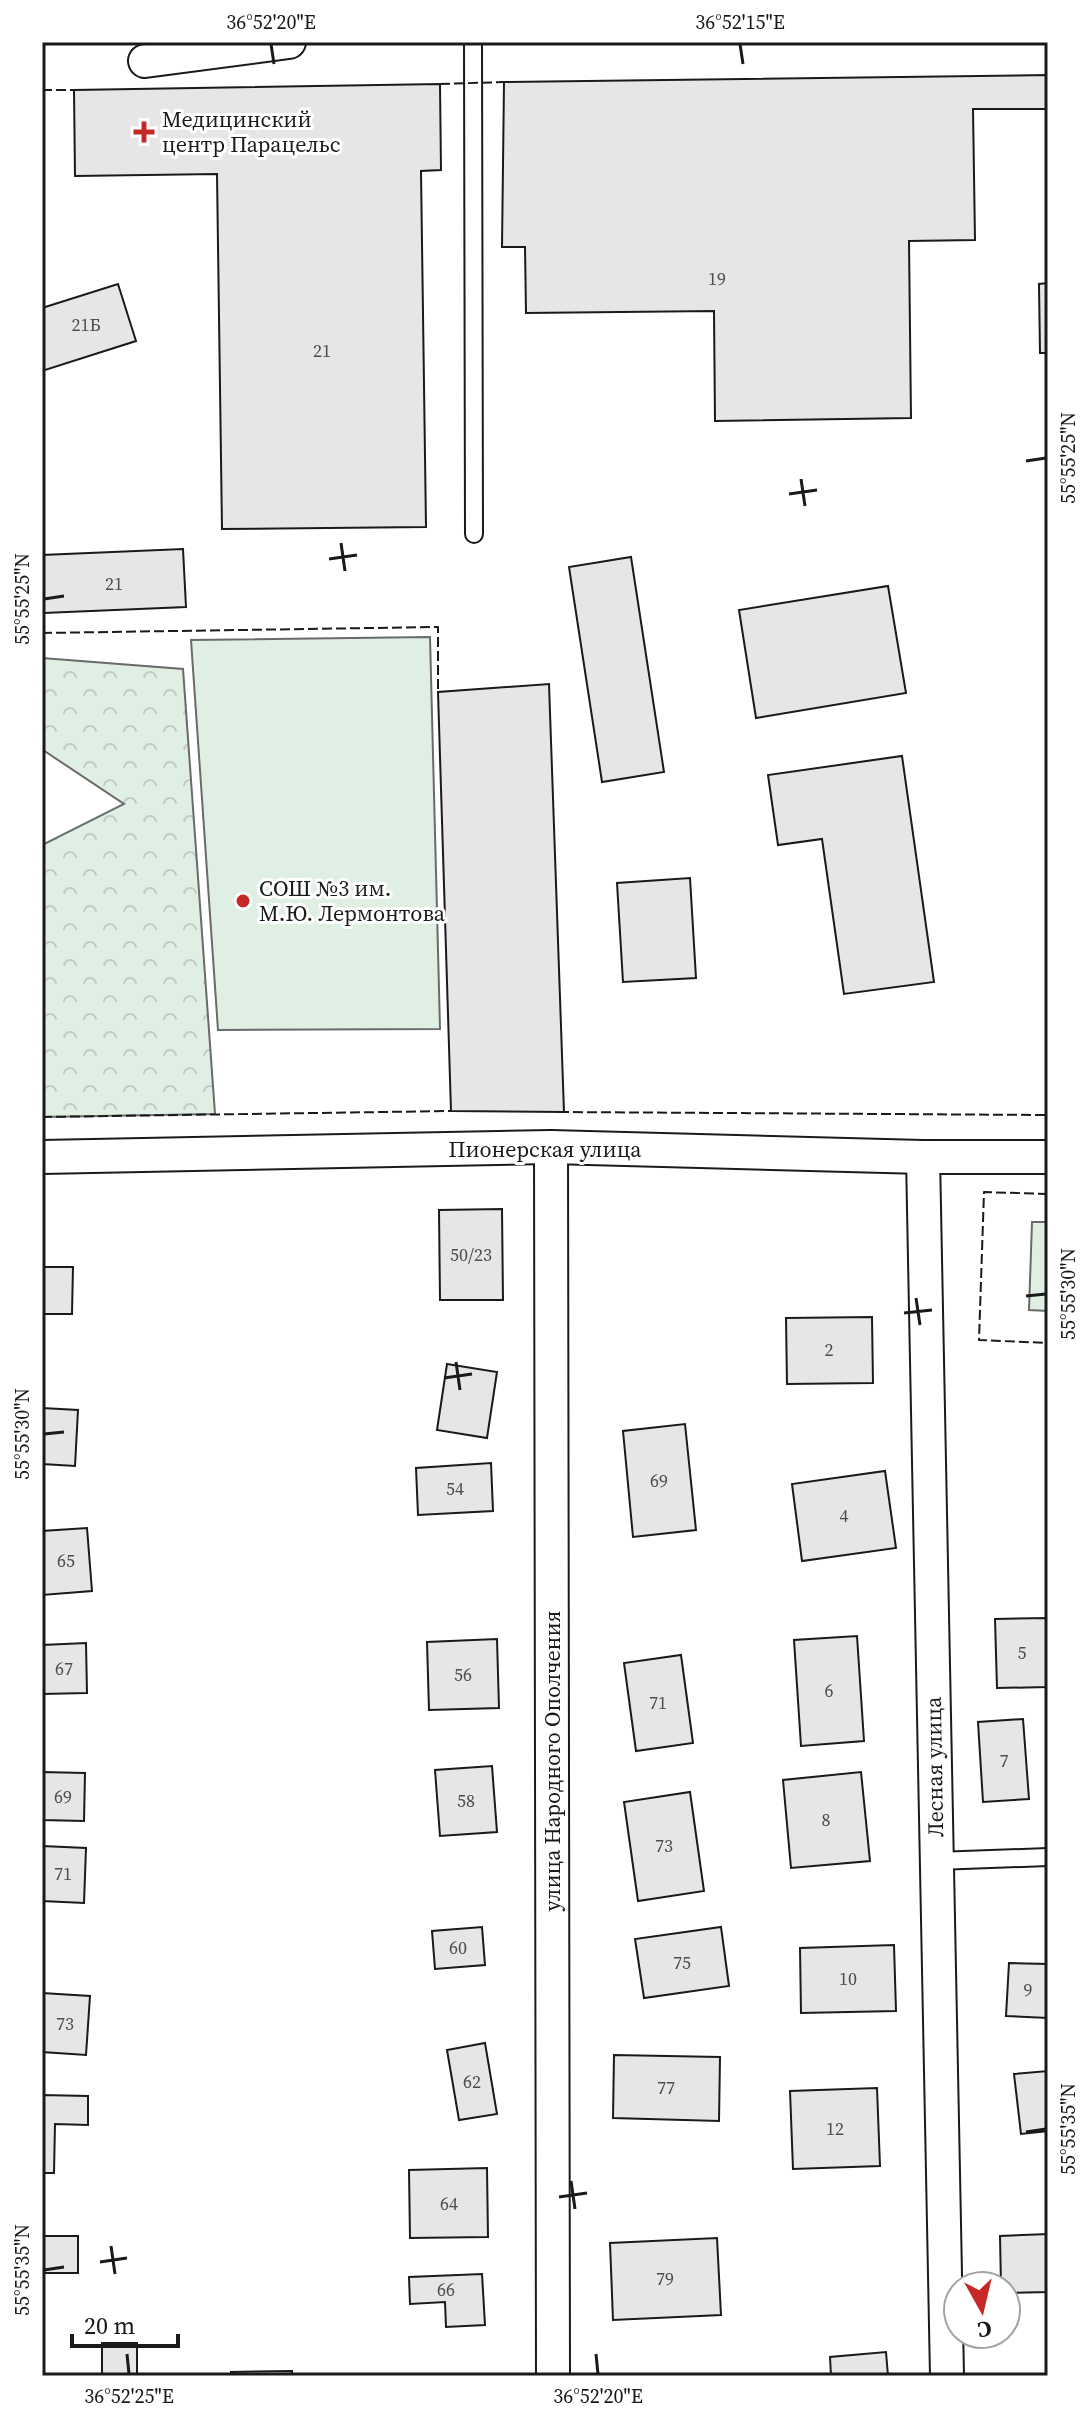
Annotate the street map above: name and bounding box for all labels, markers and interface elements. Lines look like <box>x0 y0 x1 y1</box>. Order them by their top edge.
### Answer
text: 36°52'20"E <box>226 8 316 36</box>
text: 36°52'15"E <box>695 8 785 36</box>
place label: Медицинский центр Парацельс <box>162 104 341 159</box>
marker: Медицинский центр Парацельс <box>133 121 155 143</box>
house number: 19 <box>708 266 726 291</box>
house number: 21Б <box>71 312 101 337</box>
house number: 21 <box>313 338 331 363</box>
text: 55°55'25"N <box>1054 412 1082 504</box>
text: 55°55'25"N <box>8 553 36 645</box>
house number: 21 <box>105 571 123 596</box>
place label: СОШ №3 им. М.Ю. Лермонтова <box>259 873 446 928</box>
marker: СОШ №3 им. М.Ю. Лермонтова <box>234 892 252 910</box>
street label: Пионерская улица <box>448 1134 642 1164</box>
house number: 50/23 <box>450 1242 492 1267</box>
text: 55°55'30"N <box>1054 1248 1082 1340</box>
house number: 2 <box>825 1337 834 1362</box>
text: 55°55'30"N <box>8 1388 36 1480</box>
house number: 69 <box>650 1468 668 1493</box>
house number: 54 <box>446 1476 464 1501</box>
house number: 4 <box>840 1503 849 1528</box>
house number: 65 <box>57 1548 75 1573</box>
street label: улица Народного Ополчения <box>537 1611 567 1911</box>
house number: 5 <box>1018 1640 1027 1665</box>
house number: 67 <box>55 1656 73 1681</box>
house number: 56 <box>454 1662 472 1687</box>
house number: 6 <box>825 1678 834 1703</box>
house number: 71 <box>649 1690 667 1715</box>
street label: Лесная улица <box>918 1696 950 1838</box>
house number: 7 <box>1000 1748 1009 1773</box>
house number: 69 <box>54 1784 72 1809</box>
house number: 58 <box>457 1788 475 1813</box>
house number: 8 <box>822 1807 831 1832</box>
house number: 73 <box>655 1833 673 1858</box>
house number: 71 <box>54 1861 72 1886</box>
house number: 60 <box>449 1935 467 1960</box>
house number: 75 <box>673 1950 691 1975</box>
house number: 10 <box>839 1966 857 1991</box>
house number: 9 <box>1024 1977 1033 2002</box>
house number: 73 <box>56 2011 74 2036</box>
house number: 62 <box>463 2069 481 2094</box>
house number: 77 <box>657 2075 675 2100</box>
text: 55°55'35"N <box>1054 2083 1082 2175</box>
house number: 12 <box>826 2116 844 2141</box>
house number: 64 <box>440 2191 458 2216</box>
text: 55°55'35"N <box>8 2224 36 2316</box>
house number: 79 <box>656 2266 674 2291</box>
north arrow <box>942 2270 1022 2350</box>
house number: 66 <box>437 2277 455 2302</box>
scale bar <box>72 2298 178 2348</box>
text: 20 m <box>84 2309 135 2342</box>
text: С <box>976 2314 994 2346</box>
text: 36°52'25"E <box>84 2382 174 2410</box>
text: 36°52'20"E <box>553 2382 643 2410</box>

